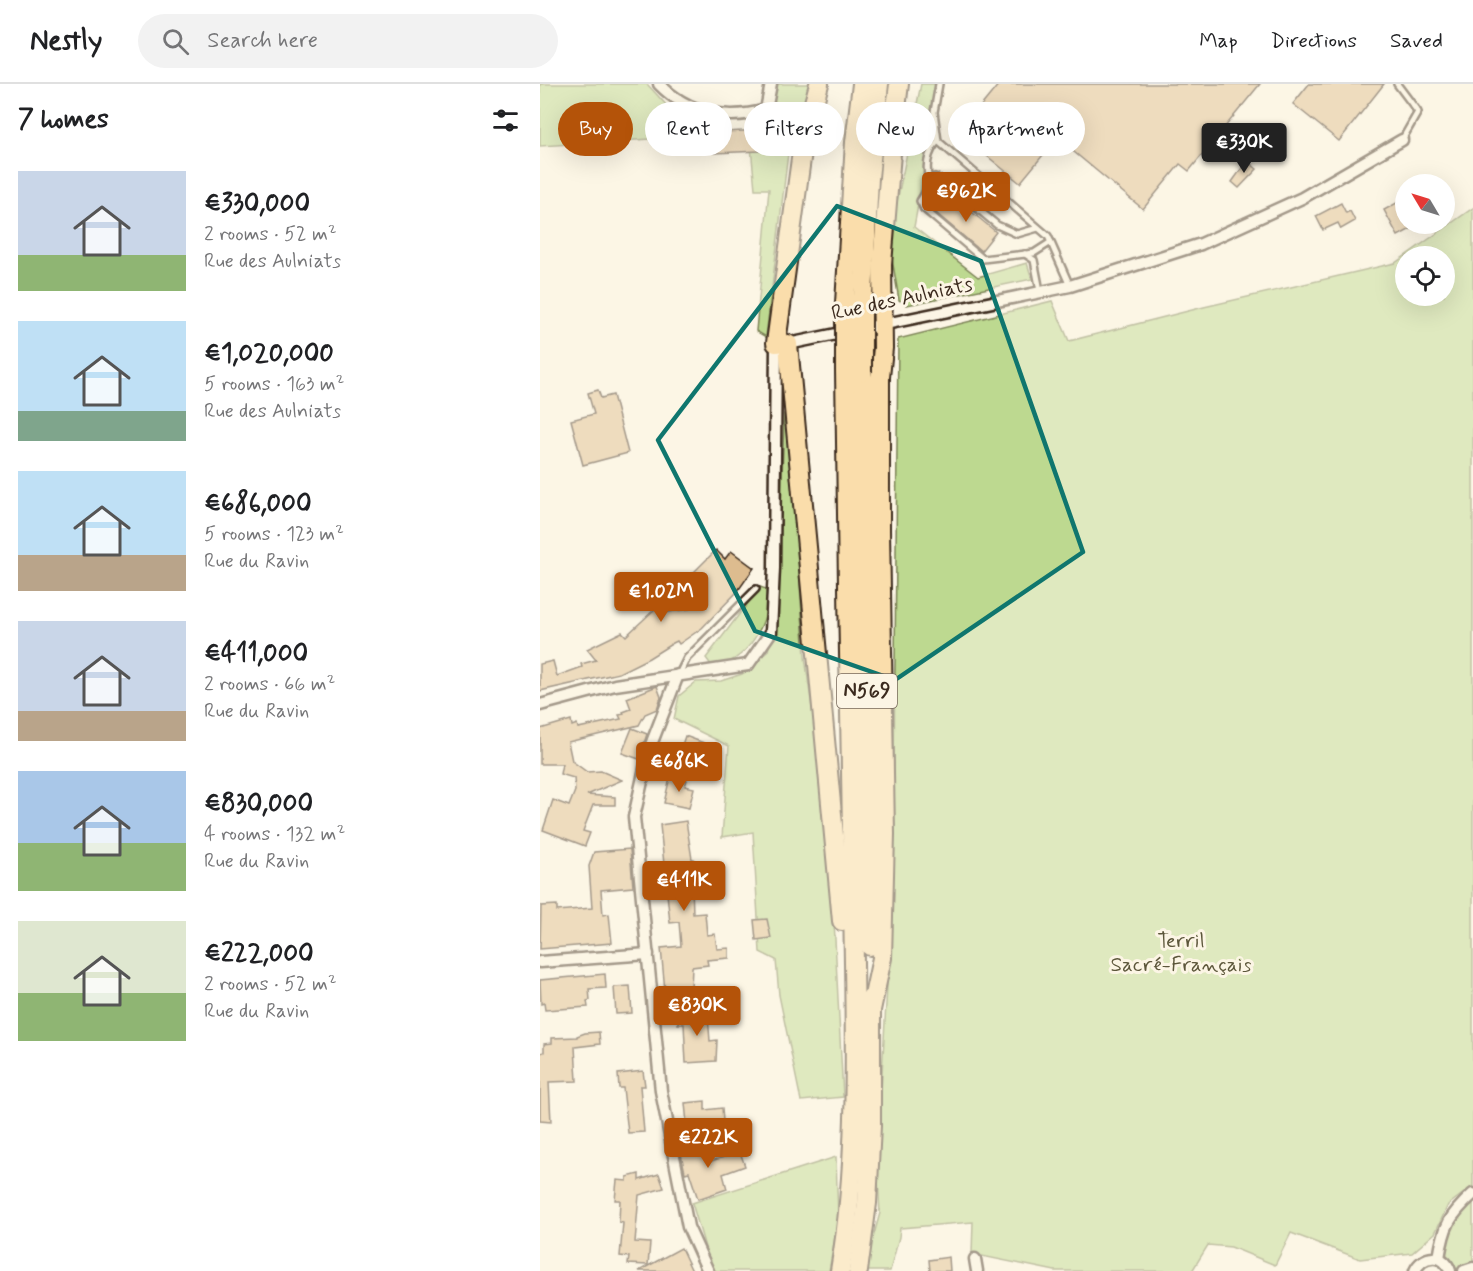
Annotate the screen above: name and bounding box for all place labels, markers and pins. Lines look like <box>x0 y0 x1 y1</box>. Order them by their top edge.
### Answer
pin: €330K <box>1202 123 1286 174</box>
pin: €962K <box>924 172 1008 223</box>
pin: €1.02M <box>612 572 710 623</box>
pin: €686K <box>637 742 721 793</box>
pin: €411K <box>642 861 726 912</box>
pin: €830K <box>655 986 739 1037</box>
pin: €222K <box>666 1118 750 1169</box>

